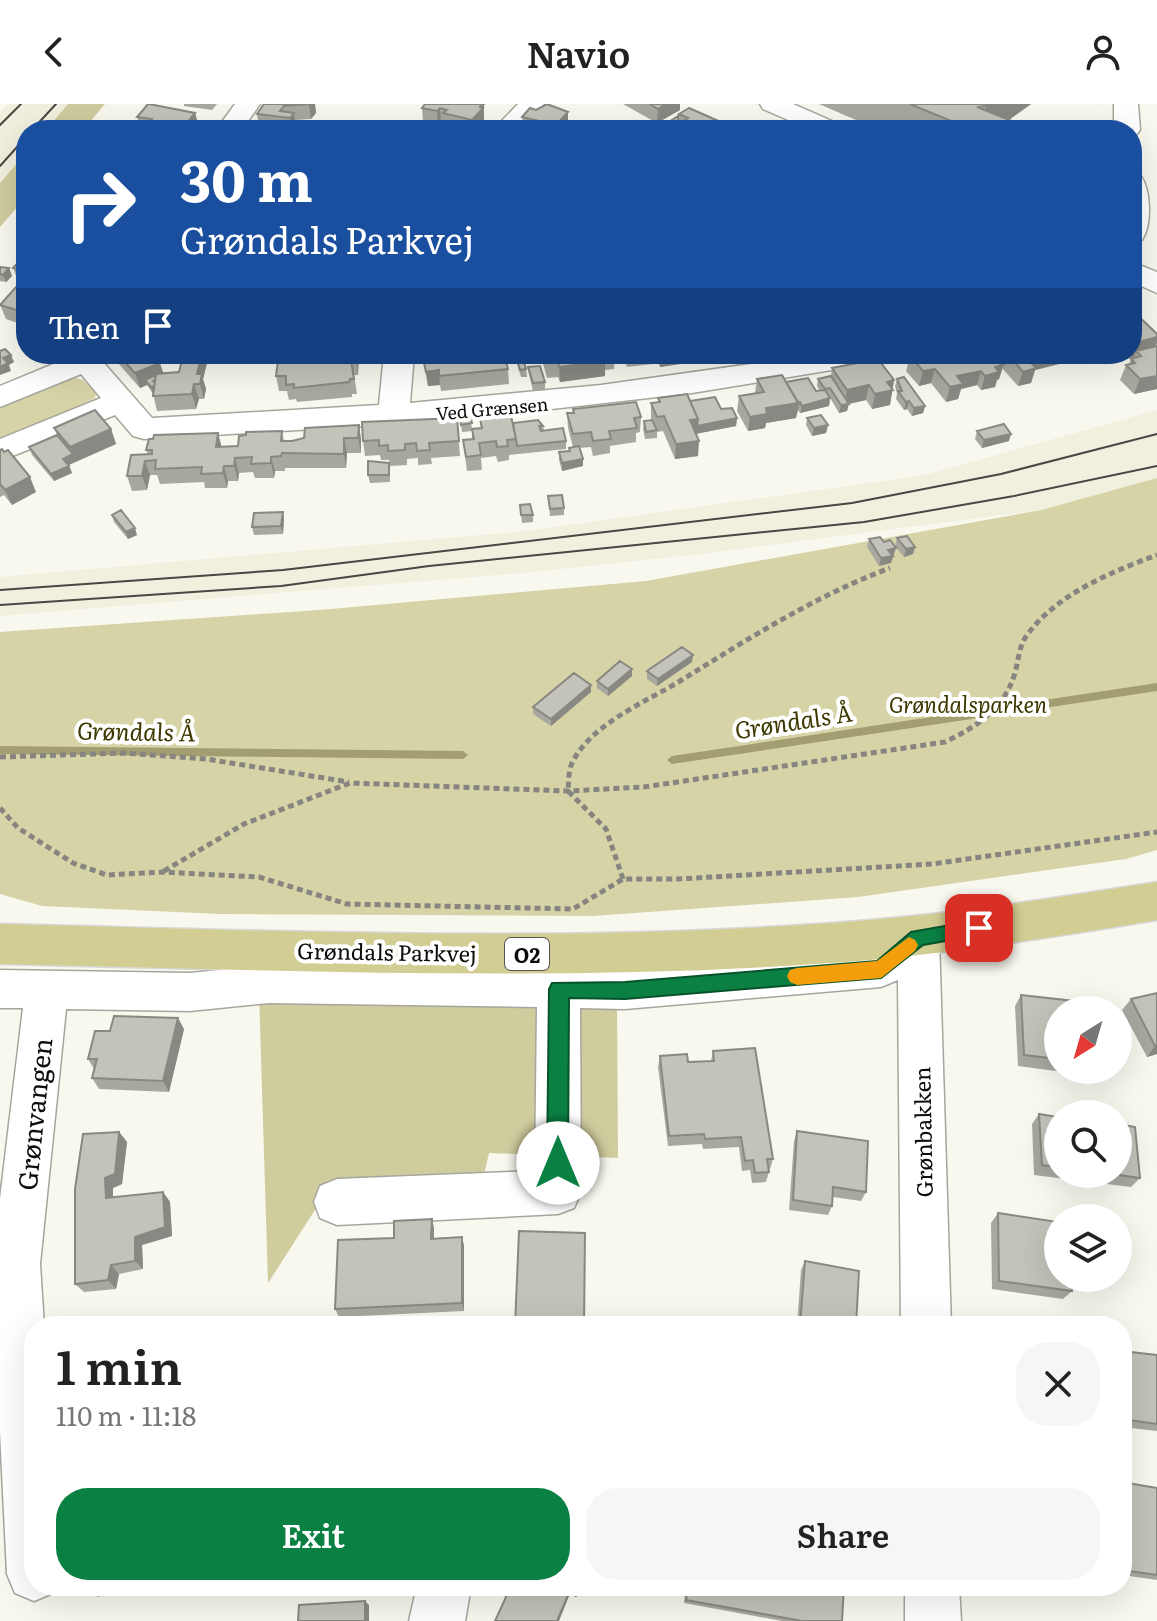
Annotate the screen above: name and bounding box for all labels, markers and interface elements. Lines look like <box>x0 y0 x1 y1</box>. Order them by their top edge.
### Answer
text: Navio <box>527 26 630 79</box>
icon: back <box>32 30 76 74</box>
icon: person <box>1081 30 1125 74</box>
text: 30 m <box>180 136 313 219</box>
icon: right <box>48 152 152 256</box>
text: Grøndals Parkvej <box>180 212 474 265</box>
text: Then <box>48 304 120 348</box>
icon: arrive <box>136 304 180 348</box>
street label: Ved Grænsen <box>435 390 549 426</box>
park label: Grøndalsparken <box>889 687 1047 720</box>
water label: Grøndals Å <box>732 693 855 747</box>
water label: Grøndals Å <box>77 711 196 749</box>
pin <box>945 894 1013 962</box>
icon: arrive <box>957 906 1001 950</box>
street label: Grøndals Parkvej <box>297 933 477 969</box>
road number: O2 <box>505 938 549 970</box>
north arrow <box>1044 996 1132 1084</box>
map controls <box>1044 996 1132 1292</box>
street label: Grønvangen <box>6 1036 60 1192</box>
street label: Grønbakken <box>904 1066 940 1198</box>
button: search <box>1044 1100 1132 1188</box>
position arrow <box>516 1121 600 1205</box>
button: layers <box>1044 1204 1132 1292</box>
text: 1 min <box>56 1329 182 1400</box>
button: close <box>1016 1342 1100 1426</box>
text: 110 m · 11:18 <box>56 1395 196 1434</box>
button: Exit <box>56 1488 570 1580</box>
button: Share <box>586 1488 1100 1580</box>

